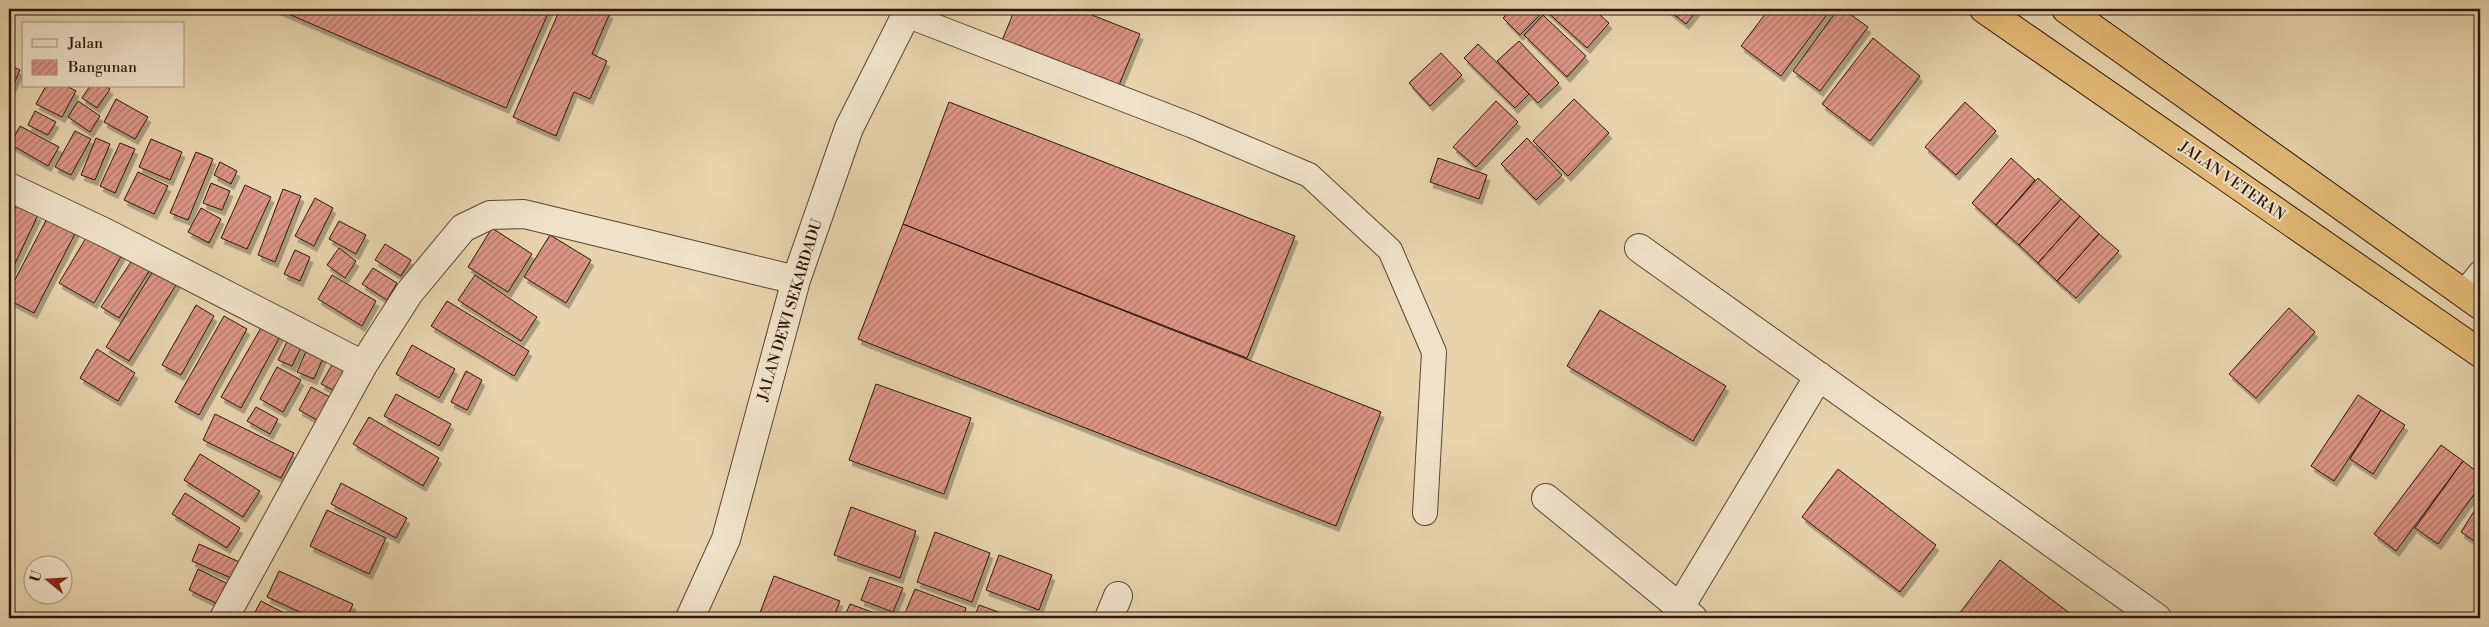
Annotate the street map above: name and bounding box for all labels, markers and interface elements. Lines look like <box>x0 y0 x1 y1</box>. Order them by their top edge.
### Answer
legend <box>22 22 185 88</box>
text: Jalan <box>67 34 103 53</box>
text: Bangunan <box>67 58 137 77</box>
street label: JALAN VETERAN <box>2175 137 2289 225</box>
street label: JALAN DEWI SEKARDADU <box>753 217 827 404</box>
north arrow <box>22 554 72 604</box>
text: U <box>26 568 47 584</box>

